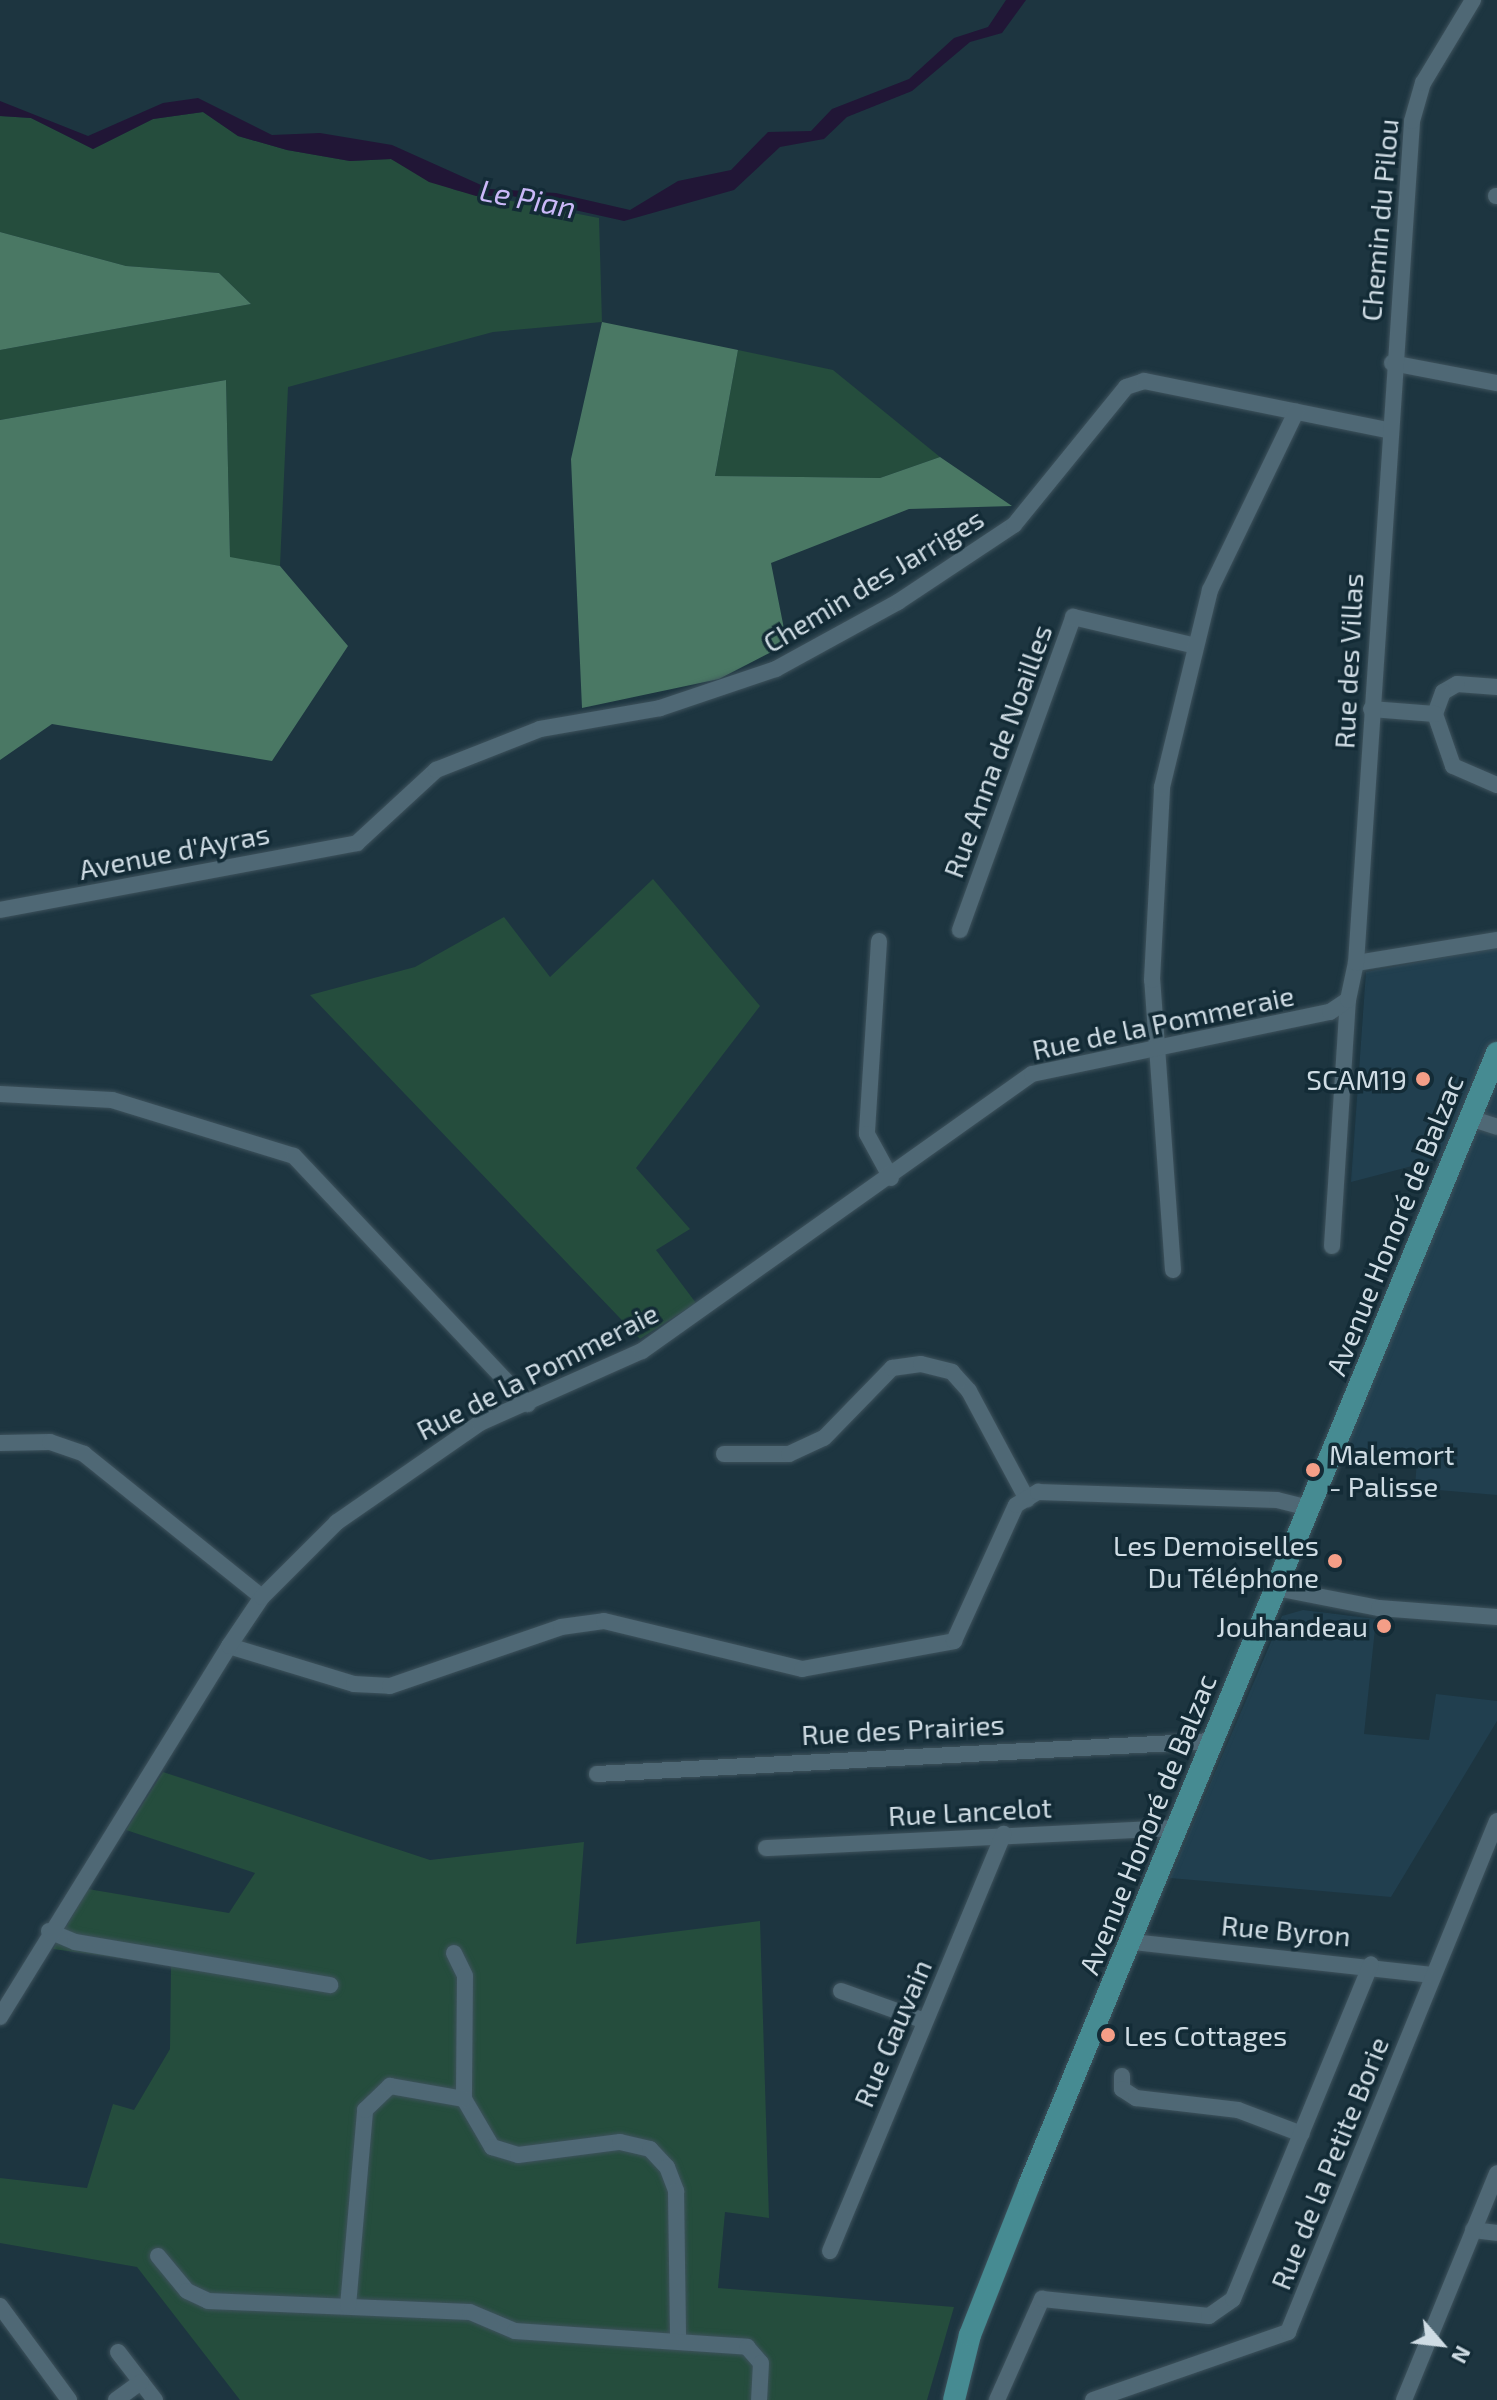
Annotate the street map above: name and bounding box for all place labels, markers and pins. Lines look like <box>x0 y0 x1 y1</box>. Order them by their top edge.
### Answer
place label: SCAM19 <box>1306 1062 1407 1096</box>
marker: SCAM19 <box>1414 1070 1432 1088</box>
place label: Malemort - Palisse <box>1329 1437 1455 1503</box>
marker: Malemort - Palisse <box>1304 1461 1322 1479</box>
place label: Les Demoiselles Du Téléphone <box>1113 1528 1319 1594</box>
marker: Les Demoiselles Du Téléphone <box>1326 1552 1344 1570</box>
place label: Jouhandeau <box>1216 1609 1368 1643</box>
marker: Jouhandeau <box>1375 1617 1393 1635</box>
place label: Les Cottages <box>1124 2018 1287 2052</box>
marker: Les Cottages <box>1099 2026 1117 2044</box>

